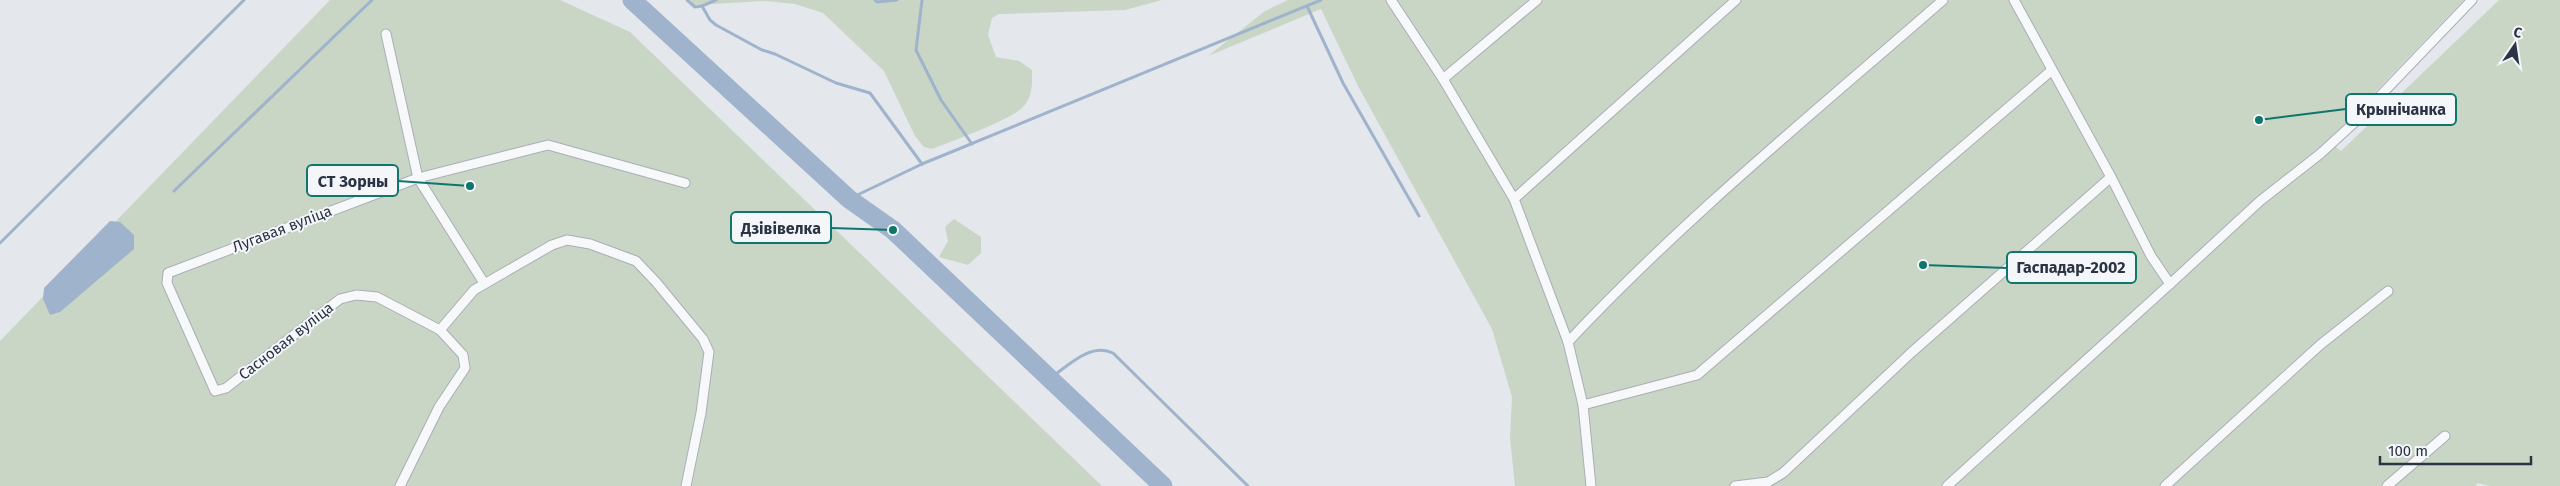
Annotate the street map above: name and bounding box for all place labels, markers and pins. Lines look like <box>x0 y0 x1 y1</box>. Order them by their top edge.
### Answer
callout: Крынічанка <box>2346 94 2456 125</box>
callout: СТ Зорны <box>307 165 398 196</box>
callout: Дзівівелка <box>731 212 831 243</box>
callout: Гаспадар-2002 <box>2007 252 2136 283</box>

